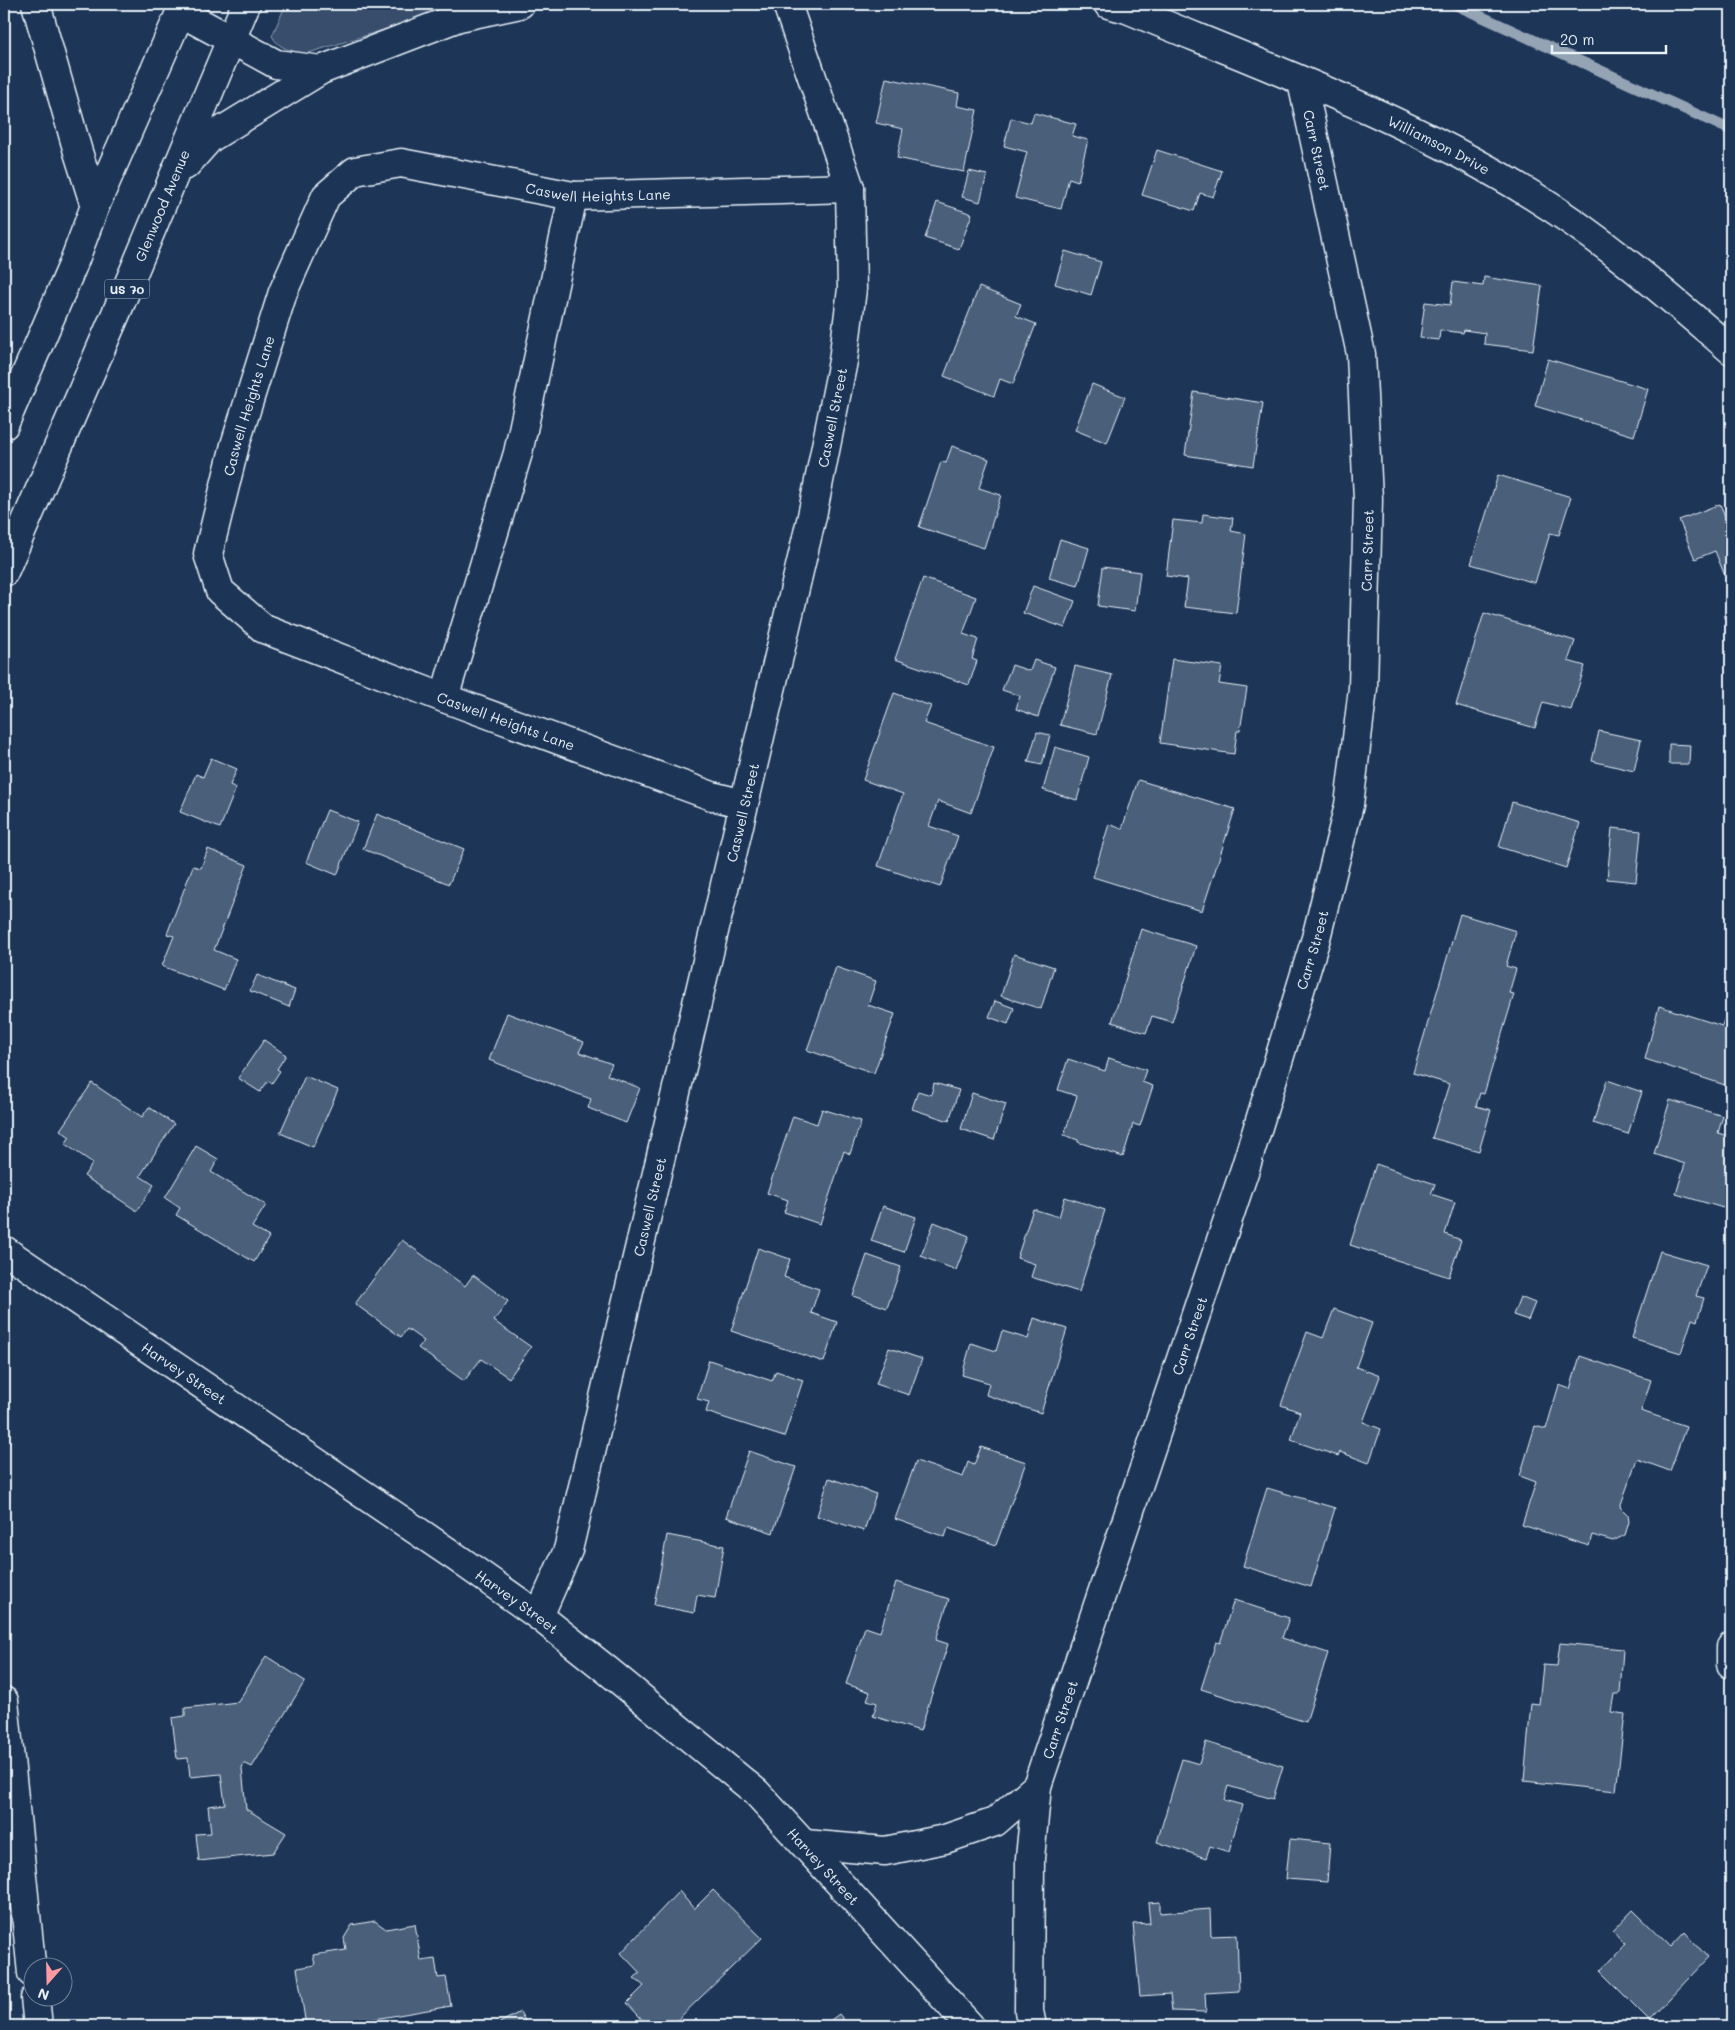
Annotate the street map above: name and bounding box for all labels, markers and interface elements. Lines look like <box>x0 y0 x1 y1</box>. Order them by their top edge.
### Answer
scale bar <box>1552 22 1666 54</box>
text: 20 m <box>1560 29 1594 49</box>
street label: Carr Street <box>1299 108 1335 192</box>
street label: Williamson Drive <box>1385 110 1494 178</box>
street label: Glenwood Avenue <box>130 147 193 264</box>
street label: Caswell Heights Lane <box>524 178 671 205</box>
road number: US 70 <box>104 280 150 298</box>
street label: Caswell Heights Lane <box>218 333 278 478</box>
street label: Caswell Street <box>812 366 851 469</box>
street label: Carr Street <box>1356 509 1377 592</box>
street label: Caswell Heights Lane <box>434 687 578 755</box>
street label: Caswell Street <box>721 761 763 864</box>
street label: Carr Street <box>1291 908 1332 992</box>
street label: Caswell Street <box>628 1155 670 1258</box>
street label: Carr Street <box>1167 1294 1211 1377</box>
street label: Harvey Street <box>138 1337 230 1408</box>
street label: Harvey Street <box>472 1565 563 1638</box>
street label: Carr Street <box>1037 1677 1082 1761</box>
street label: Harvey Street <box>784 1823 864 1909</box>
north arrow <box>22 1958 72 2008</box>
text: N <box>35 1984 52 2005</box>

